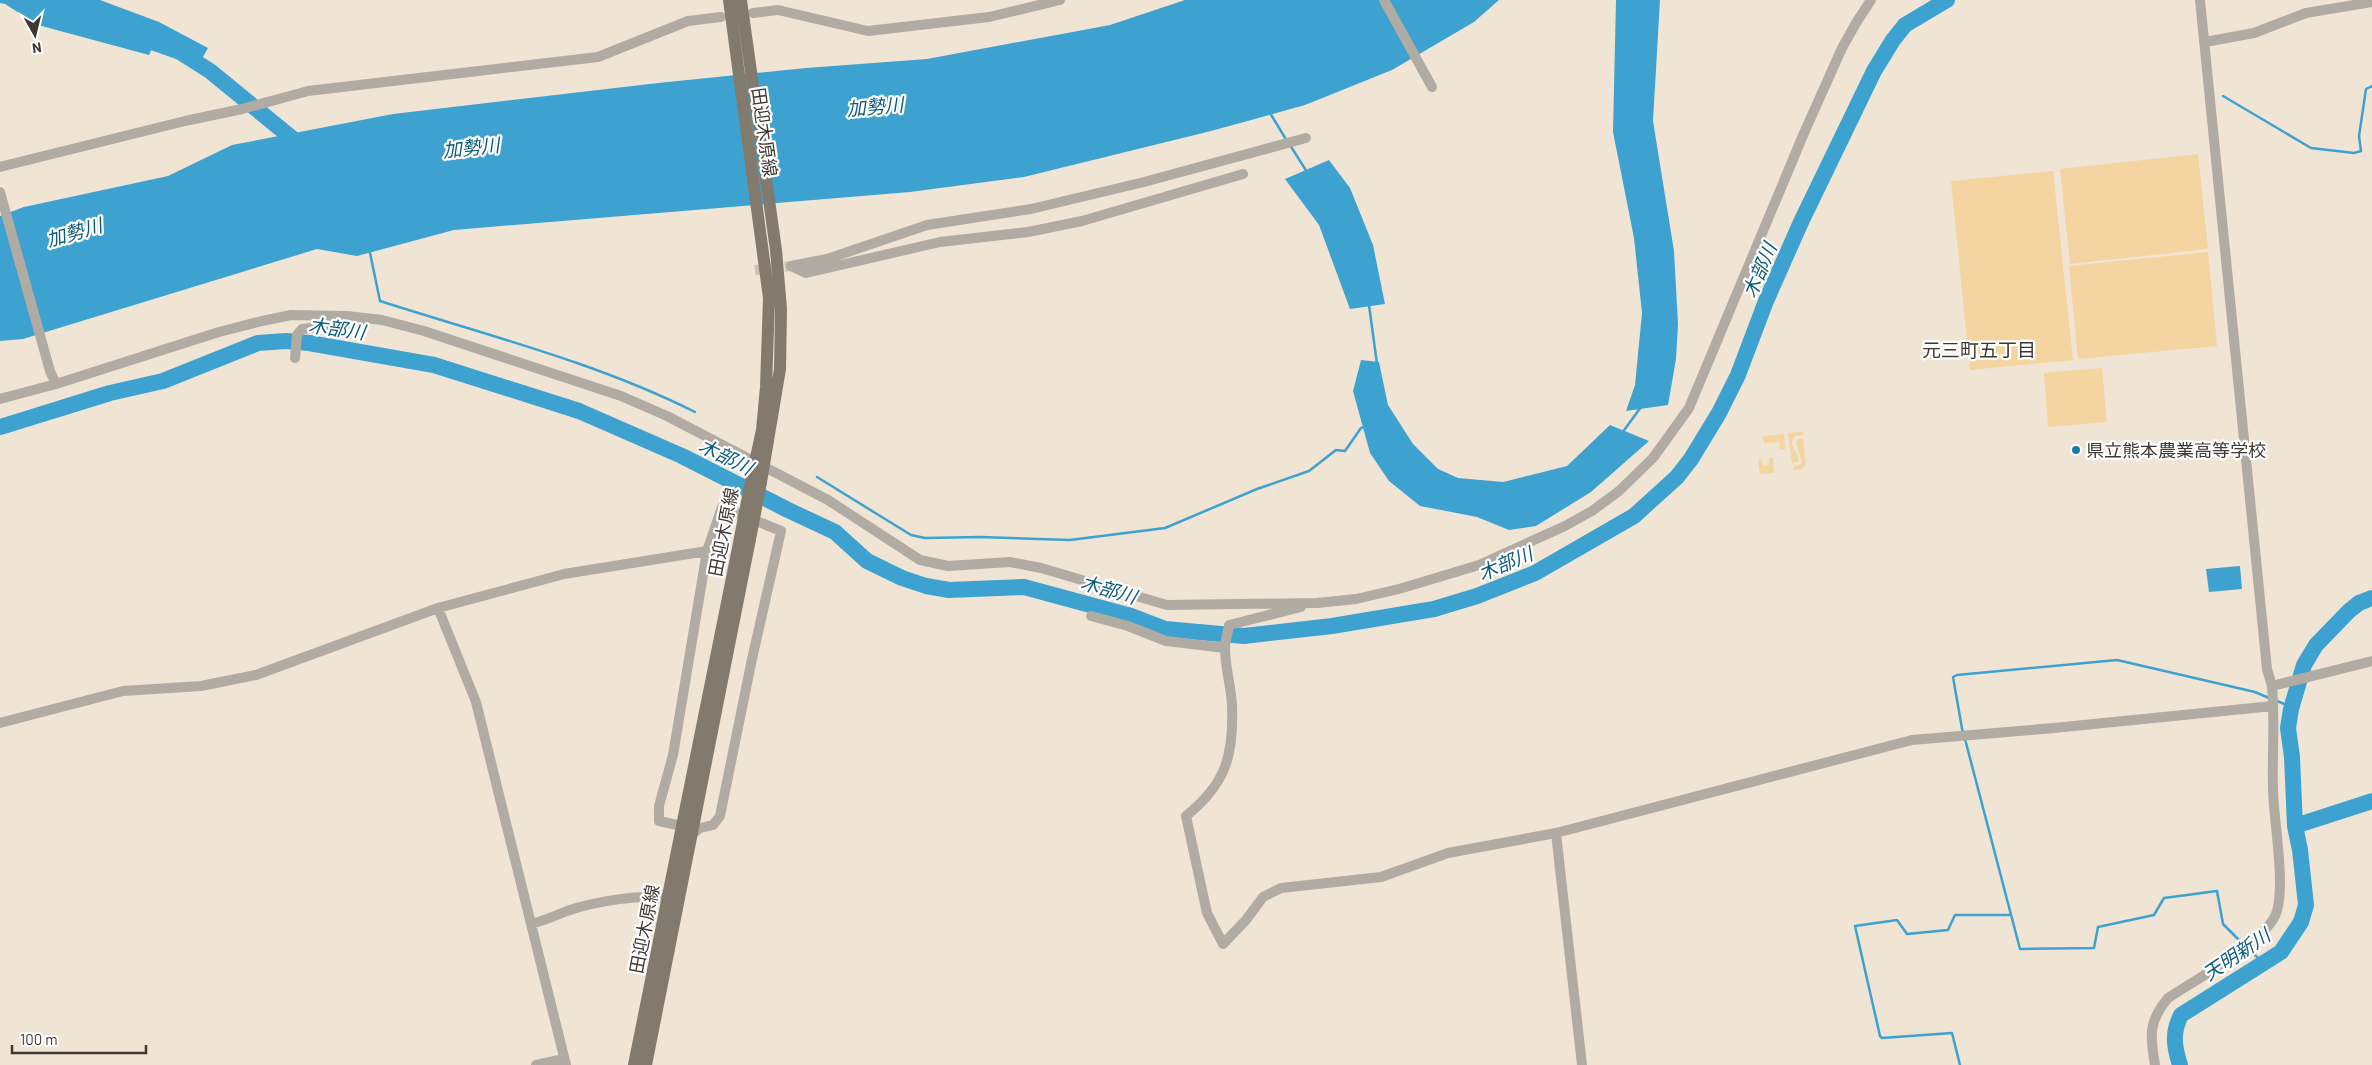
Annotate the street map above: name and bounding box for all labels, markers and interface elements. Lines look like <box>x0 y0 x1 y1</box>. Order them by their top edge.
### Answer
north arrow <box>10 10 60 60</box>
text: N <box>31 39 43 57</box>
street label: 田迎木原線 <box>748 86 782 178</box>
water label: 加勢川 <box>846 92 906 120</box>
water label: 加勢川 <box>441 132 503 161</box>
water label: 加勢川 <box>43 213 106 251</box>
water label: 木部川 <box>1737 237 1782 301</box>
water label: 木部川 <box>307 313 369 344</box>
district label: 元三町五丁目 <box>1922 338 2036 361</box>
water label: 木部川 <box>695 433 758 480</box>
place label: 県立熊本農業高等学校 <box>2086 439 2266 461</box>
marker: 県立熊本農業高等学校 <box>2070 444 2082 456</box>
street label: 田迎木原線 <box>704 486 742 578</box>
water label: 木部川 <box>1474 540 1538 585</box>
water label: 木部川 <box>1078 570 1141 608</box>
street label: 田迎木原線 <box>625 883 663 975</box>
water label: 天明新川 <box>2198 922 2276 985</box>
scale bar <box>12 1022 146 1054</box>
text: 100 m <box>20 1030 58 1048</box>

